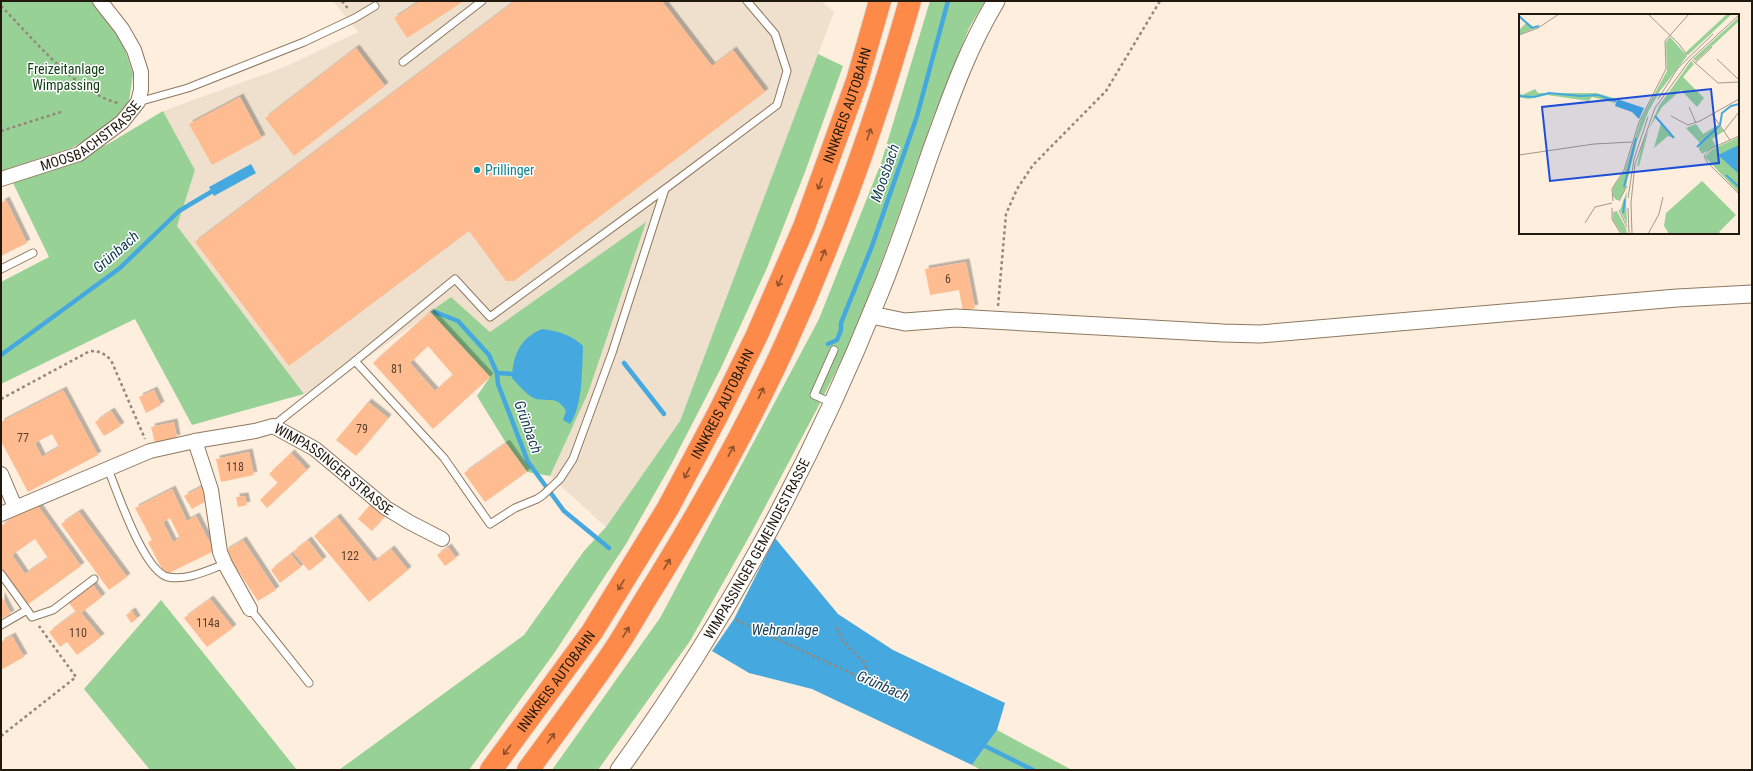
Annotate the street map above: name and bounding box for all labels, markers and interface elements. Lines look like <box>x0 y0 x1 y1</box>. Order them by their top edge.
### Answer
inset map <box>1519 14 1739 234</box>
street label: INNKREIS AUTOBAHN <box>820 46 874 165</box>
park label: Freizeitanlage Wimpassing <box>27 61 105 93</box>
street label: MOOSBACHSTRASSE <box>38 98 144 174</box>
one-way arrow <box>866 128 873 141</box>
water label: Moosbach <box>867 142 903 204</box>
place label: Prillinger <box>485 162 534 178</box>
marker: Prillinger <box>472 165 482 175</box>
one-way arrow <box>815 178 823 190</box>
water label: Grünbach <box>89 227 143 277</box>
one-way arrow <box>820 250 827 262</box>
house number: 6 <box>945 272 951 286</box>
one-way arrow <box>776 275 784 287</box>
street label: INNKREIS AUTOBAHN <box>688 346 757 462</box>
house number: 81 <box>391 362 403 376</box>
one-way arrow <box>758 387 765 399</box>
water label: Grünbach <box>510 398 546 456</box>
street label: WIMPASSINGER STRASSE <box>272 420 396 518</box>
house number: 79 <box>356 422 368 436</box>
house number: 77 <box>17 431 29 445</box>
one-way arrow <box>728 445 736 457</box>
street label: WIMPASSINGER GEMEINDESTRASSE <box>700 456 813 642</box>
house number: 118 <box>226 460 244 474</box>
one-way arrow <box>682 467 690 479</box>
house number: 122 <box>341 549 359 563</box>
one-way arrow <box>663 559 671 570</box>
one-way arrow <box>616 579 624 591</box>
house number: 114a <box>196 616 220 630</box>
water label: Wehranlage <box>751 621 819 639</box>
house number: 110 <box>69 626 87 640</box>
one-way arrow <box>622 626 630 638</box>
street label: INNKREIS AUTOBAHN <box>514 628 598 735</box>
water label: Grünbach <box>854 667 912 705</box>
one-way arrow <box>547 733 555 744</box>
one-way arrow <box>503 744 512 755</box>

